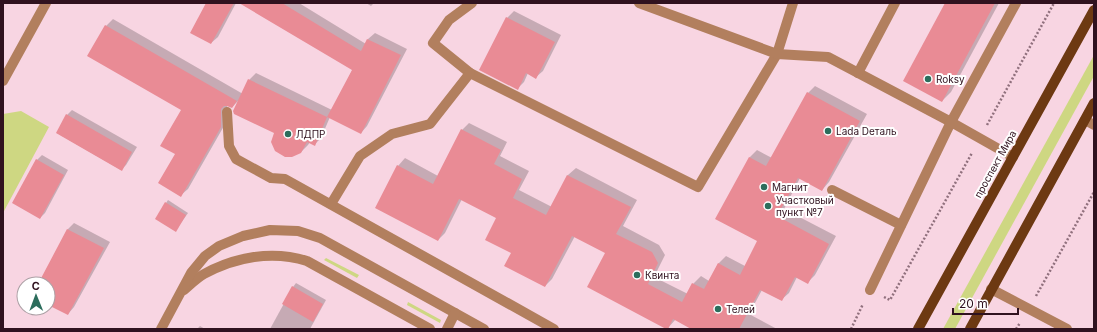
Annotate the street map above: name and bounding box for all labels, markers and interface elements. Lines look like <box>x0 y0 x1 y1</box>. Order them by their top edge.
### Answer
place label: Roksy <box>936 73 965 85</box>
marker: Roksy <box>923 74 933 84</box>
place label: Lada Dеталь <box>836 125 897 137</box>
marker: Lada Dеталь <box>823 126 833 136</box>
place label: ЛДПР <box>296 128 326 140</box>
street label: проспект Мира <box>972 128 1018 200</box>
marker: ЛДПР <box>283 129 293 139</box>
place label: Магнит <box>772 181 808 193</box>
marker: Магнит <box>759 182 769 192</box>
place label: Участковый пункт №7 <box>776 194 834 218</box>
marker: Участковый пункт №7 <box>763 201 773 211</box>
place label: Квинта <box>645 269 679 281</box>
marker: Квинта <box>632 270 642 280</box>
north arrow <box>16 276 56 316</box>
text: С <box>32 279 40 293</box>
scale bar <box>953 290 1018 316</box>
text: 20 m <box>959 296 988 311</box>
place label: Телей <box>726 303 755 315</box>
marker: Телей <box>713 304 723 314</box>

